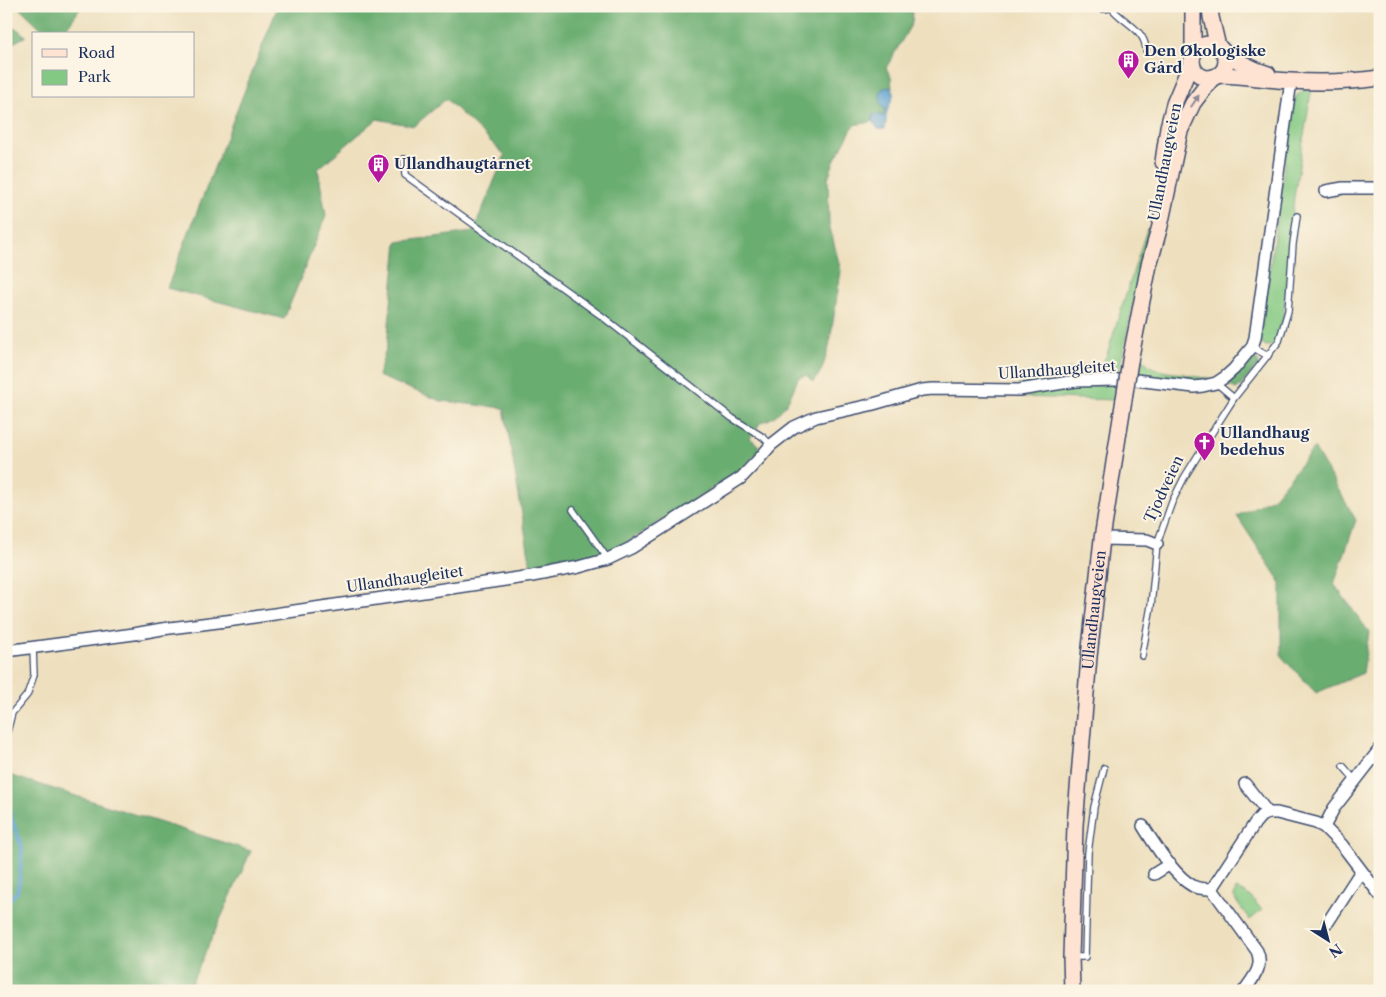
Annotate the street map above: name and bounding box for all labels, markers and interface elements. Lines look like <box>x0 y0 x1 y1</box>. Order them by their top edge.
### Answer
legend <box>32 32 195 98</box>
place label: Den Økologiske Gård <box>1144 41 1266 77</box>
text: Road <box>78 43 115 62</box>
building icon: Den Økologiske Gård <box>1116 48 1140 79</box>
text: Park <box>78 67 112 86</box>
one-way arrow <box>1190 94 1200 108</box>
street label: Ullandhaugveien <box>1144 101 1185 223</box>
building icon: Ullandhaugtårnet <box>366 152 390 183</box>
place label: Ullandhaugtårnet <box>394 154 531 173</box>
street label: Ullandhaugleitet <box>998 356 1117 383</box>
place label: Ullandhaug bedehus <box>1219 423 1310 459</box>
church icon: Ullandhaug bedehus <box>1192 430 1216 461</box>
street label: Tjodveien <box>1140 452 1188 525</box>
street label: Ullandhaugveien <box>1078 549 1110 670</box>
street label: Ullandhaugleitet <box>345 561 465 596</box>
north arrow <box>1304 914 1354 964</box>
text: N <box>1325 940 1346 961</box>

